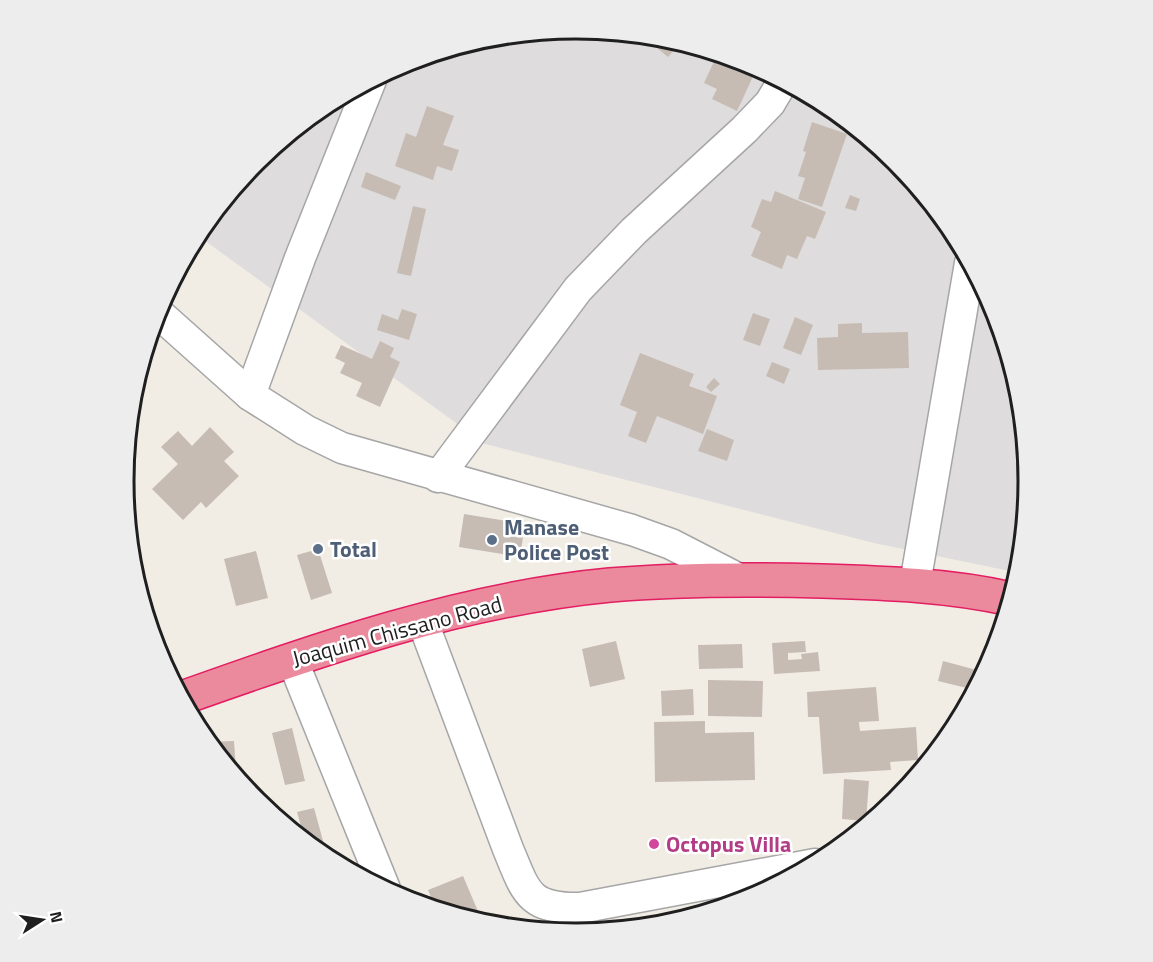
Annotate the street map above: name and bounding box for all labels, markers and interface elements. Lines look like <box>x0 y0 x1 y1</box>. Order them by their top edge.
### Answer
place label: Manase Police Post <box>504 510 609 569</box>
place label: Total <box>330 532 377 566</box>
marker: Manase Police Post <box>485 533 499 547</box>
marker: Total <box>311 542 325 556</box>
street label: Joaquim Chissano Road <box>288 587 506 675</box>
place label: Octopus Villa <box>666 827 791 861</box>
marker: Octopus Villa <box>647 837 661 851</box>
north arrow <box>12 890 72 950</box>
text: N <box>44 909 70 925</box>

